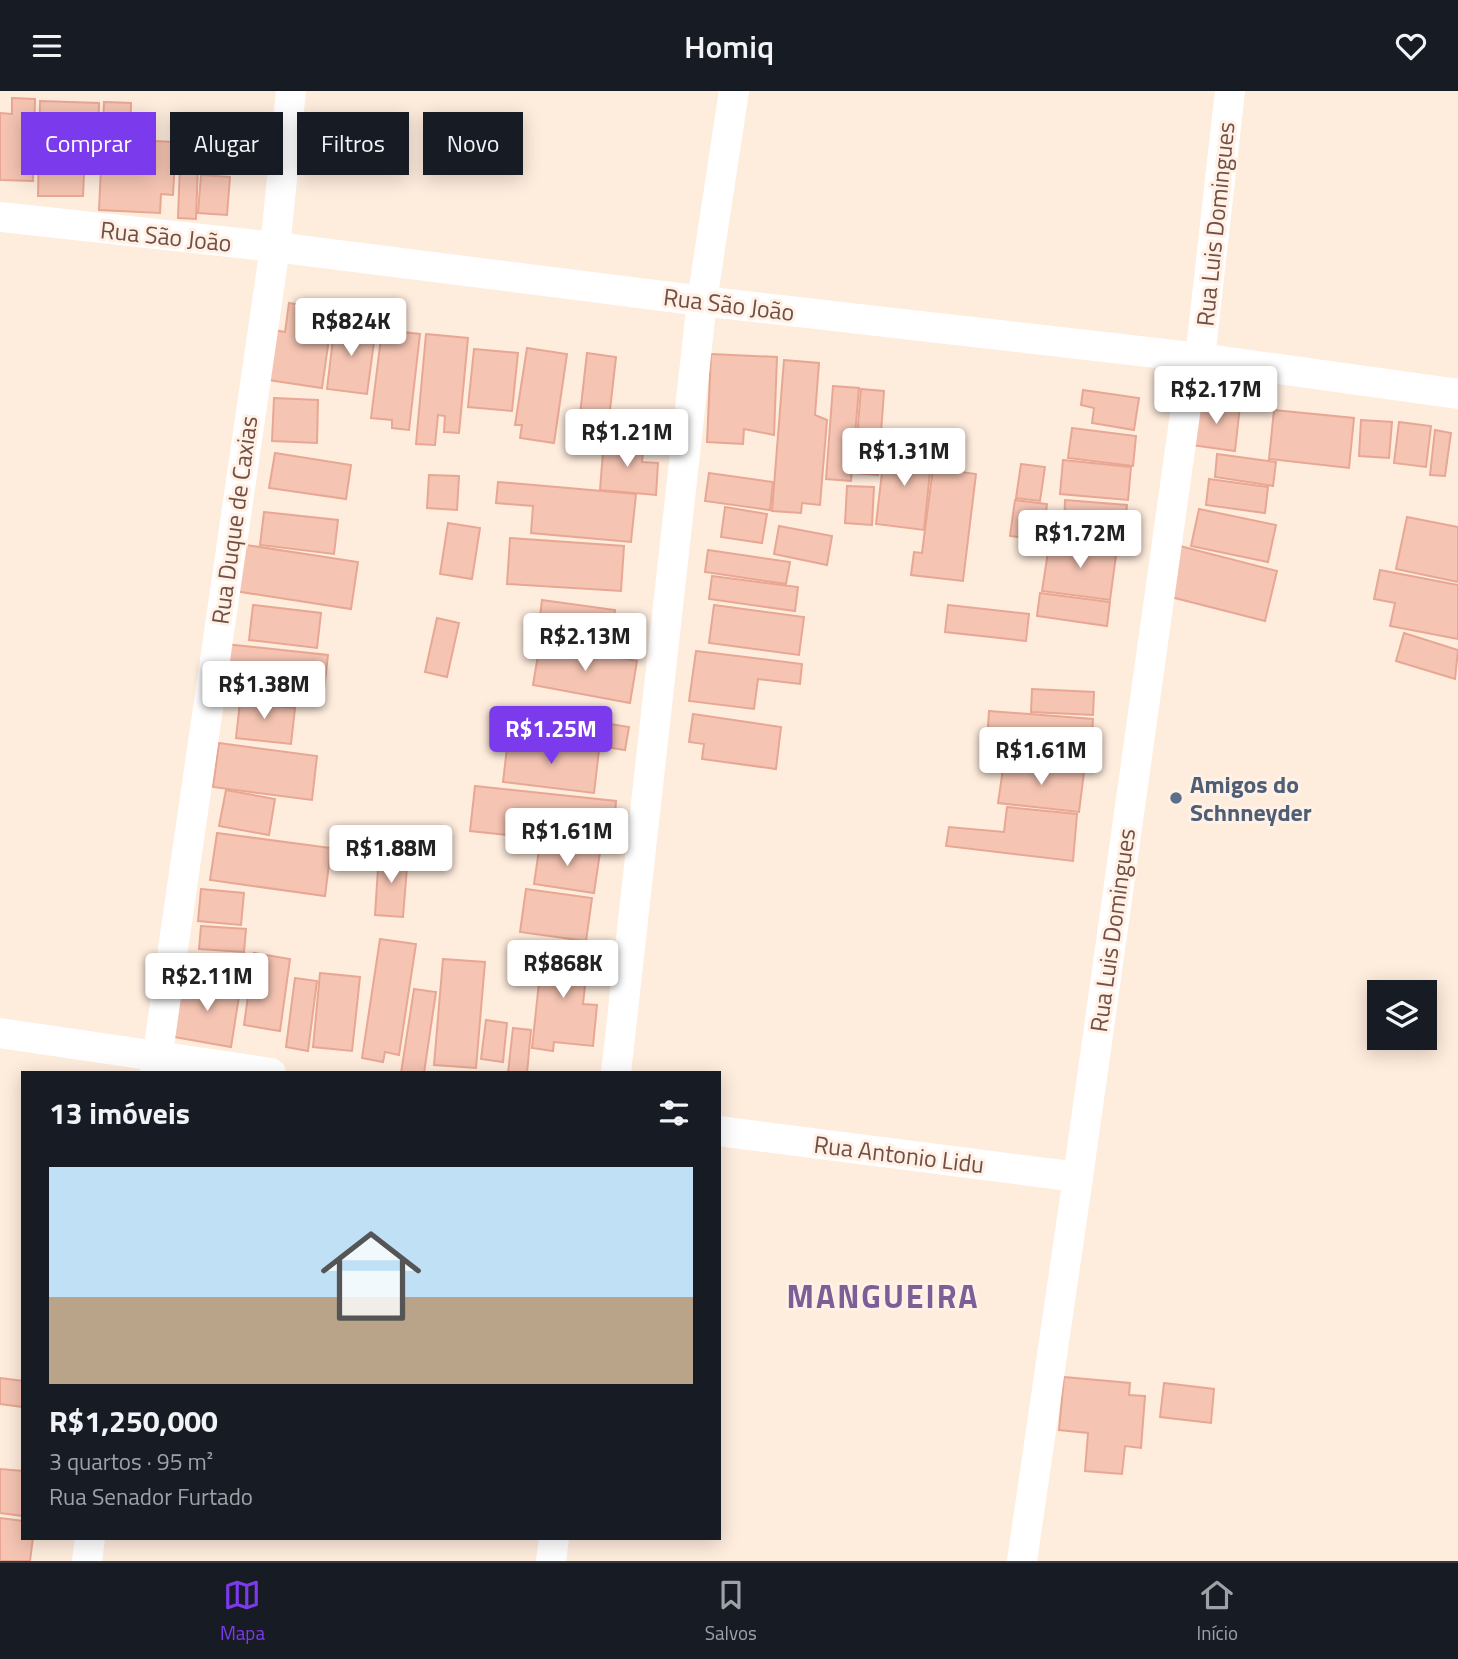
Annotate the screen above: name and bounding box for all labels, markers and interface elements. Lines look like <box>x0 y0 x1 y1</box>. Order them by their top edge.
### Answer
text: Homiq <box>684 22 774 70</box>
icon: menu <box>28 27 66 65</box>
icon: heart <box>1392 27 1430 65</box>
chip: Comprar <box>21 112 156 175</box>
chip: Alugar <box>170 112 283 175</box>
chip: Filtros <box>297 112 409 175</box>
chip: Novo <box>423 112 523 175</box>
street label: Rua Luis Domingues <box>1186 120 1244 328</box>
street label: Rua São João <box>99 211 233 261</box>
street label: Rua São João <box>661 278 797 330</box>
pin: R$824K <box>294 299 408 358</box>
text: R$824K <box>311 303 391 338</box>
pin: R$2.17M <box>1151 367 1281 426</box>
text: R$2.17M <box>1170 371 1262 406</box>
pin: R$1.21M <box>562 409 692 469</box>
street label: Rua Duque de Caxias <box>202 413 266 627</box>
text: R$1.21M <box>581 414 673 449</box>
pin: R$1.31M <box>839 429 969 488</box>
text: R$1.31M <box>858 433 950 468</box>
pin: R$1.72M <box>1015 511 1145 570</box>
text: R$1.72M <box>1034 515 1126 550</box>
pin: R$2.13M <box>520 613 650 673</box>
text: R$2.13M <box>539 618 631 653</box>
pin: R$1.38M <box>199 661 329 721</box>
text: R$1.38M <box>218 666 310 701</box>
pin: R$1.25M <box>486 707 616 766</box>
text: R$1.25M <box>505 711 597 746</box>
pin: R$1.61M <box>976 727 1106 787</box>
text: R$1.61M <box>995 732 1087 767</box>
place label: Amigos do Schnneyder <box>1190 766 1312 830</box>
marker: Amigos do Schnneyder <box>1168 790 1184 806</box>
pin: R$1.61M <box>502 809 632 868</box>
text: R$1.61M <box>521 813 613 848</box>
pin: R$1.88M <box>326 825 456 885</box>
street label: Rua Luis Domingues <box>1080 826 1144 1034</box>
text: R$1.88M <box>345 830 437 865</box>
pin: R$868K <box>506 941 620 1000</box>
text: R$868K <box>523 945 603 980</box>
pin: R$2.11M <box>142 953 272 1013</box>
text: R$2.11M <box>161 958 253 993</box>
map controls <box>1367 980 1437 1050</box>
button: layers <box>1367 980 1437 1050</box>
text: 13 imóveis <box>49 1090 190 1136</box>
icon: filters <box>655 1094 693 1132</box>
street label: Rua Antonio Lidu <box>812 1126 986 1182</box>
icon: home <box>308 1213 434 1339</box>
district label: MANGUEIRA <box>786 1272 980 1320</box>
text: R$1,250,000 <box>49 1398 218 1444</box>
text: 3 quartos · 95 m² <box>49 1444 213 1479</box>
text: Rua Senador Furtado <box>49 1479 253 1514</box>
tab: Mapa <box>220 1576 265 1647</box>
tab: Salvos <box>705 1576 757 1647</box>
tab: Início <box>1197 1576 1238 1647</box>

